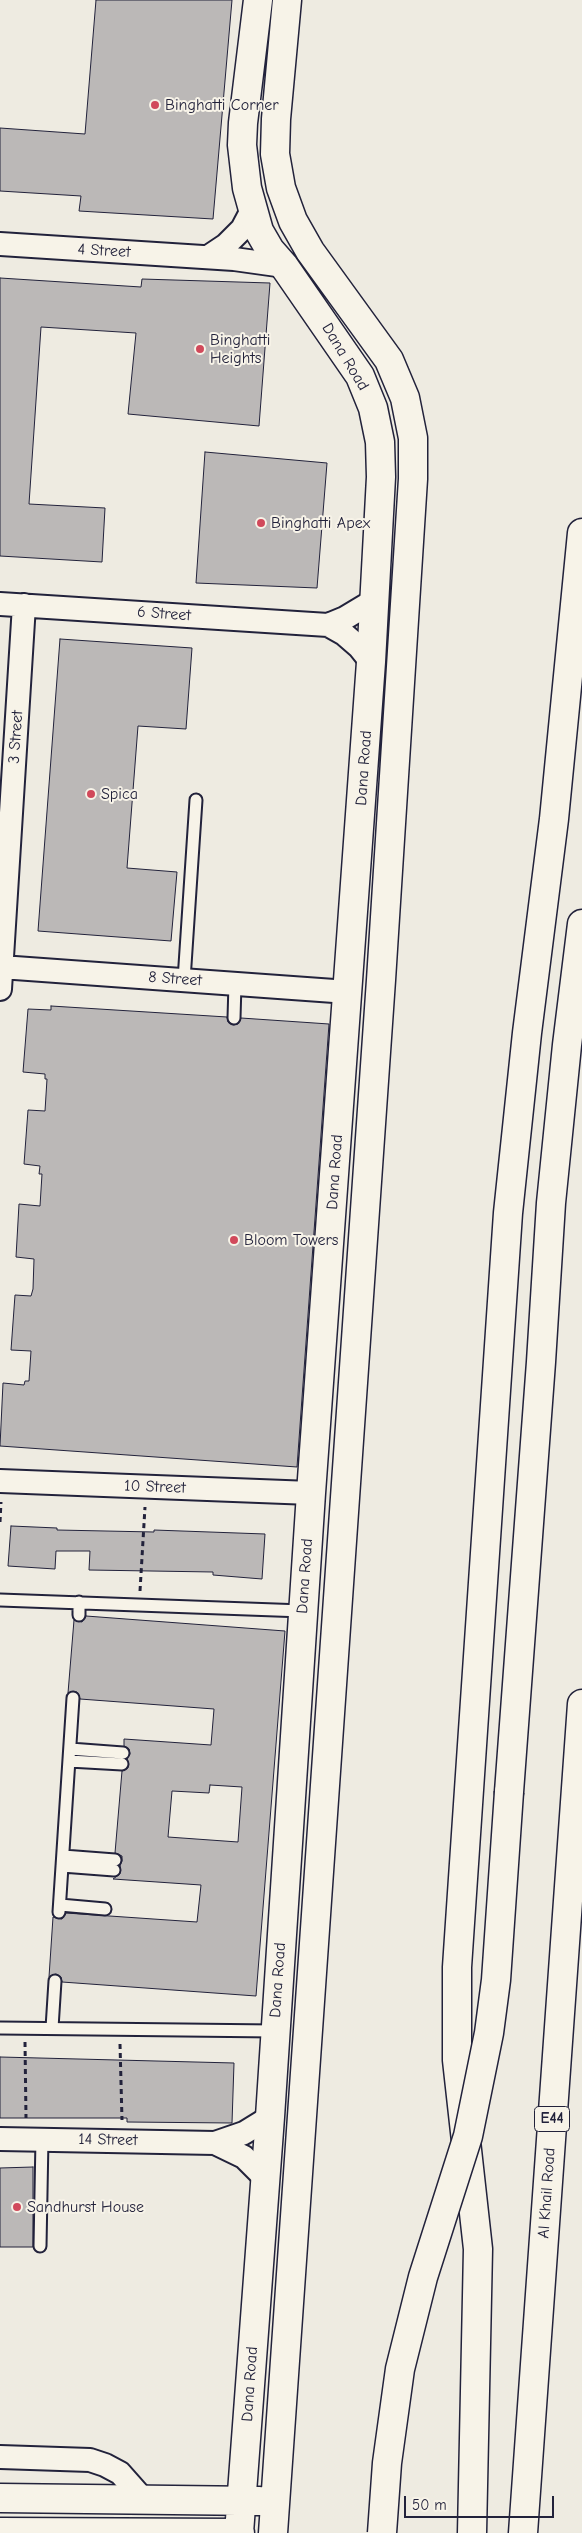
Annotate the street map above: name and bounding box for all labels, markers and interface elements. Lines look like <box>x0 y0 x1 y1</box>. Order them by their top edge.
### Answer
place label: Binghatti Corner <box>165 95 279 115</box>
marker: Binghatti Corner <box>149 99 161 111</box>
street label: 4 Street <box>77 240 131 262</box>
street label: Dana Road <box>317 320 373 394</box>
place label: Binghatti Heights <box>210 330 270 368</box>
marker: Binghatti Heights <box>194 343 206 355</box>
place label: Binghatti Apex <box>271 513 370 533</box>
marker: Binghatti Apex <box>255 517 267 529</box>
street label: 6 Street <box>136 603 192 625</box>
street label: 3 Street <box>5 710 27 764</box>
street label: Dana Road <box>352 730 376 806</box>
place label: Spica <box>101 784 138 804</box>
marker: Spica <box>85 788 97 800</box>
street label: 8 Street <box>148 968 202 990</box>
street label: Dana Road <box>323 1134 347 1210</box>
place label: Bloom Towers <box>244 1230 338 1250</box>
marker: Bloom Towers <box>228 1234 240 1246</box>
street label: 10 Street <box>124 1476 186 1498</box>
street label: Dana Road <box>293 1538 317 1614</box>
street label: Dana Road <box>266 1942 290 2018</box>
road number: E44 <box>534 2106 570 2132</box>
street label: 14 Street <box>78 2130 138 2150</box>
street label: Al Khail Road <box>534 2147 560 2239</box>
place label: Sandhurst House <box>27 2197 144 2217</box>
marker: Sandhurst House <box>11 2201 23 2213</box>
street label: Dana Road <box>238 2346 262 2422</box>
scale bar <box>407 2486 557 2518</box>
text: 50 m <box>412 2496 447 2514</box>

